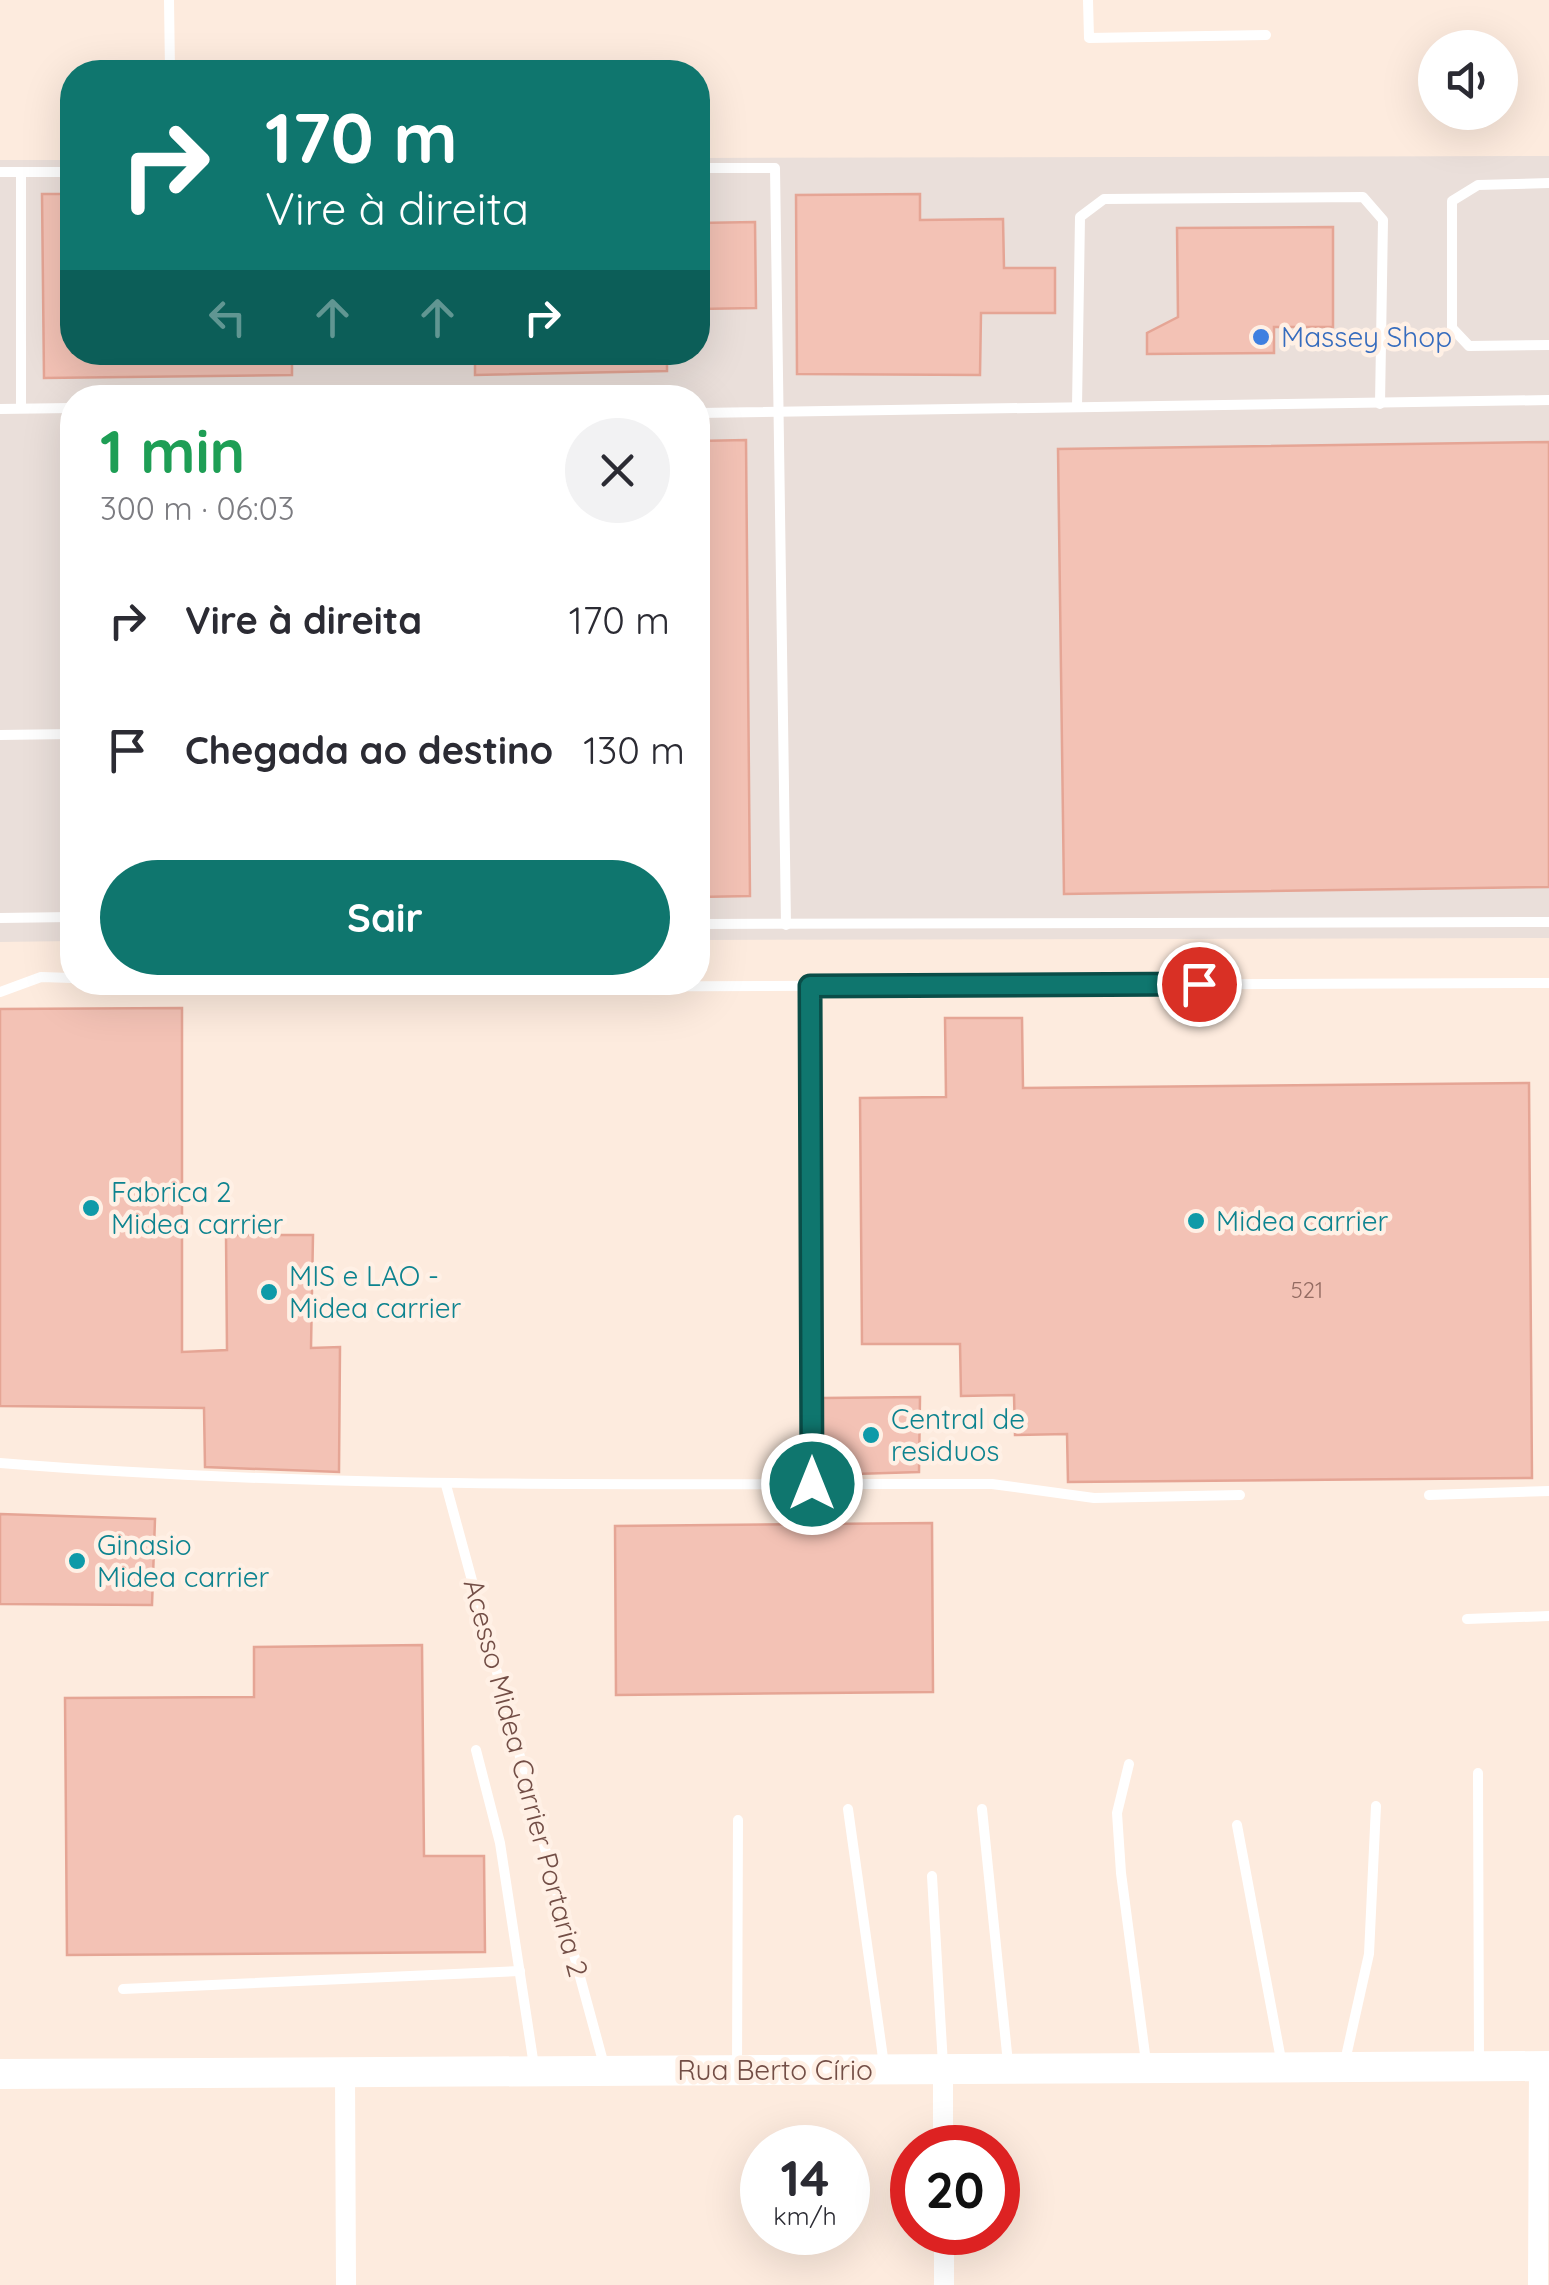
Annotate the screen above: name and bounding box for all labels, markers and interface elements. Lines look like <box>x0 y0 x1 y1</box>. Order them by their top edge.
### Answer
map controls <box>1418 30 1518 130</box>
button: sound <box>1418 30 1518 130</box>
text: 170 m <box>265 93 458 181</box>
icon: right <box>100 100 230 230</box>
text: Vire à direita <box>265 180 529 236</box>
icon: left <box>200 290 255 345</box>
icon: ahead <box>305 290 360 345</box>
icon: ahead <box>410 290 465 345</box>
icon: right <box>515 290 570 345</box>
place label: Massey Shop <box>1281 319 1452 354</box>
marker: Massey Shop <box>1250 326 1272 348</box>
text: 1 min <box>100 413 245 488</box>
button: close <box>565 418 670 523</box>
text: 300 m · 06:03 <box>100 488 295 528</box>
icon: right <box>100 593 155 648</box>
text: Vire à direita <box>185 596 422 644</box>
text: 170 m <box>569 596 670 644</box>
icon: arrive <box>100 723 155 778</box>
text: Chegada ao destino <box>185 726 553 774</box>
text: 130 m <box>583 726 685 774</box>
button: Sair <box>100 860 670 975</box>
pin <box>1157 942 1242 1027</box>
icon: arrive <box>1172 957 1227 1012</box>
place label: Fabrica 2 Midea carrier <box>111 1174 284 1241</box>
marker: Fabrica 2 Midea carrier <box>80 1197 102 1219</box>
place label: Midea carrier <box>1216 1203 1389 1238</box>
marker: Midea carrier <box>1185 1210 1207 1232</box>
place label: MIS e LAO - Midea carrier <box>289 1258 462 1325</box>
house number: 521 <box>1291 1276 1323 1304</box>
marker: MIS e LAO - Midea carrier <box>258 1281 280 1303</box>
place label: Central de residuos <box>891 1401 1025 1468</box>
marker: Central de residuos <box>860 1424 882 1446</box>
position arrow <box>760 1432 864 1536</box>
place label: Ginasio Midea carrier <box>97 1527 270 1594</box>
marker: Ginasio Midea carrier <box>66 1550 88 1572</box>
street label: Acesso Midea Carrier Portaria 2 <box>456 1575 597 1981</box>
street label: Rua Berto Círio <box>677 2052 873 2087</box>
speed limit sign: 20 <box>890 2125 1020 2255</box>
text: 14 <box>781 2146 829 2209</box>
text: km/h <box>773 2200 837 2231</box>

